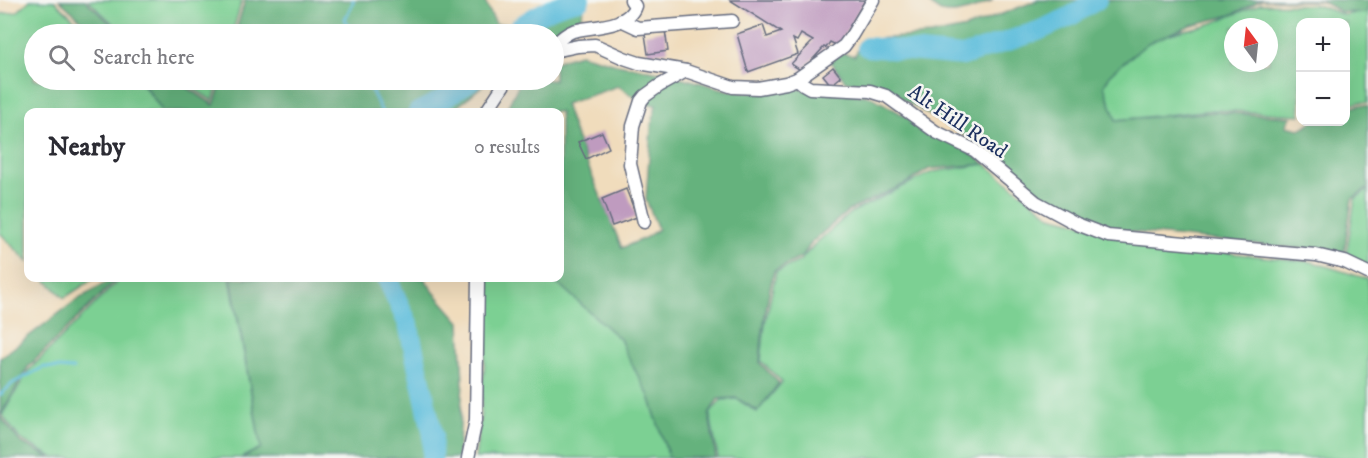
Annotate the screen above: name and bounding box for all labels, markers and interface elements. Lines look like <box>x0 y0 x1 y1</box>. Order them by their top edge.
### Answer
north arrow <box>1224 18 1278 72</box>
map controls <box>1296 18 1350 126</box>
button: + <box>1296 18 1350 72</box>
search box <box>24 24 564 90</box>
icon: search <box>45 41 78 74</box>
text: Search here <box>93 44 195 71</box>
button: − <box>1296 72 1350 126</box>
street label: Alt Hill Road <box>903 79 1013 165</box>
text: Nearby <box>48 131 125 164</box>
text: 0 results <box>474 135 540 160</box>

